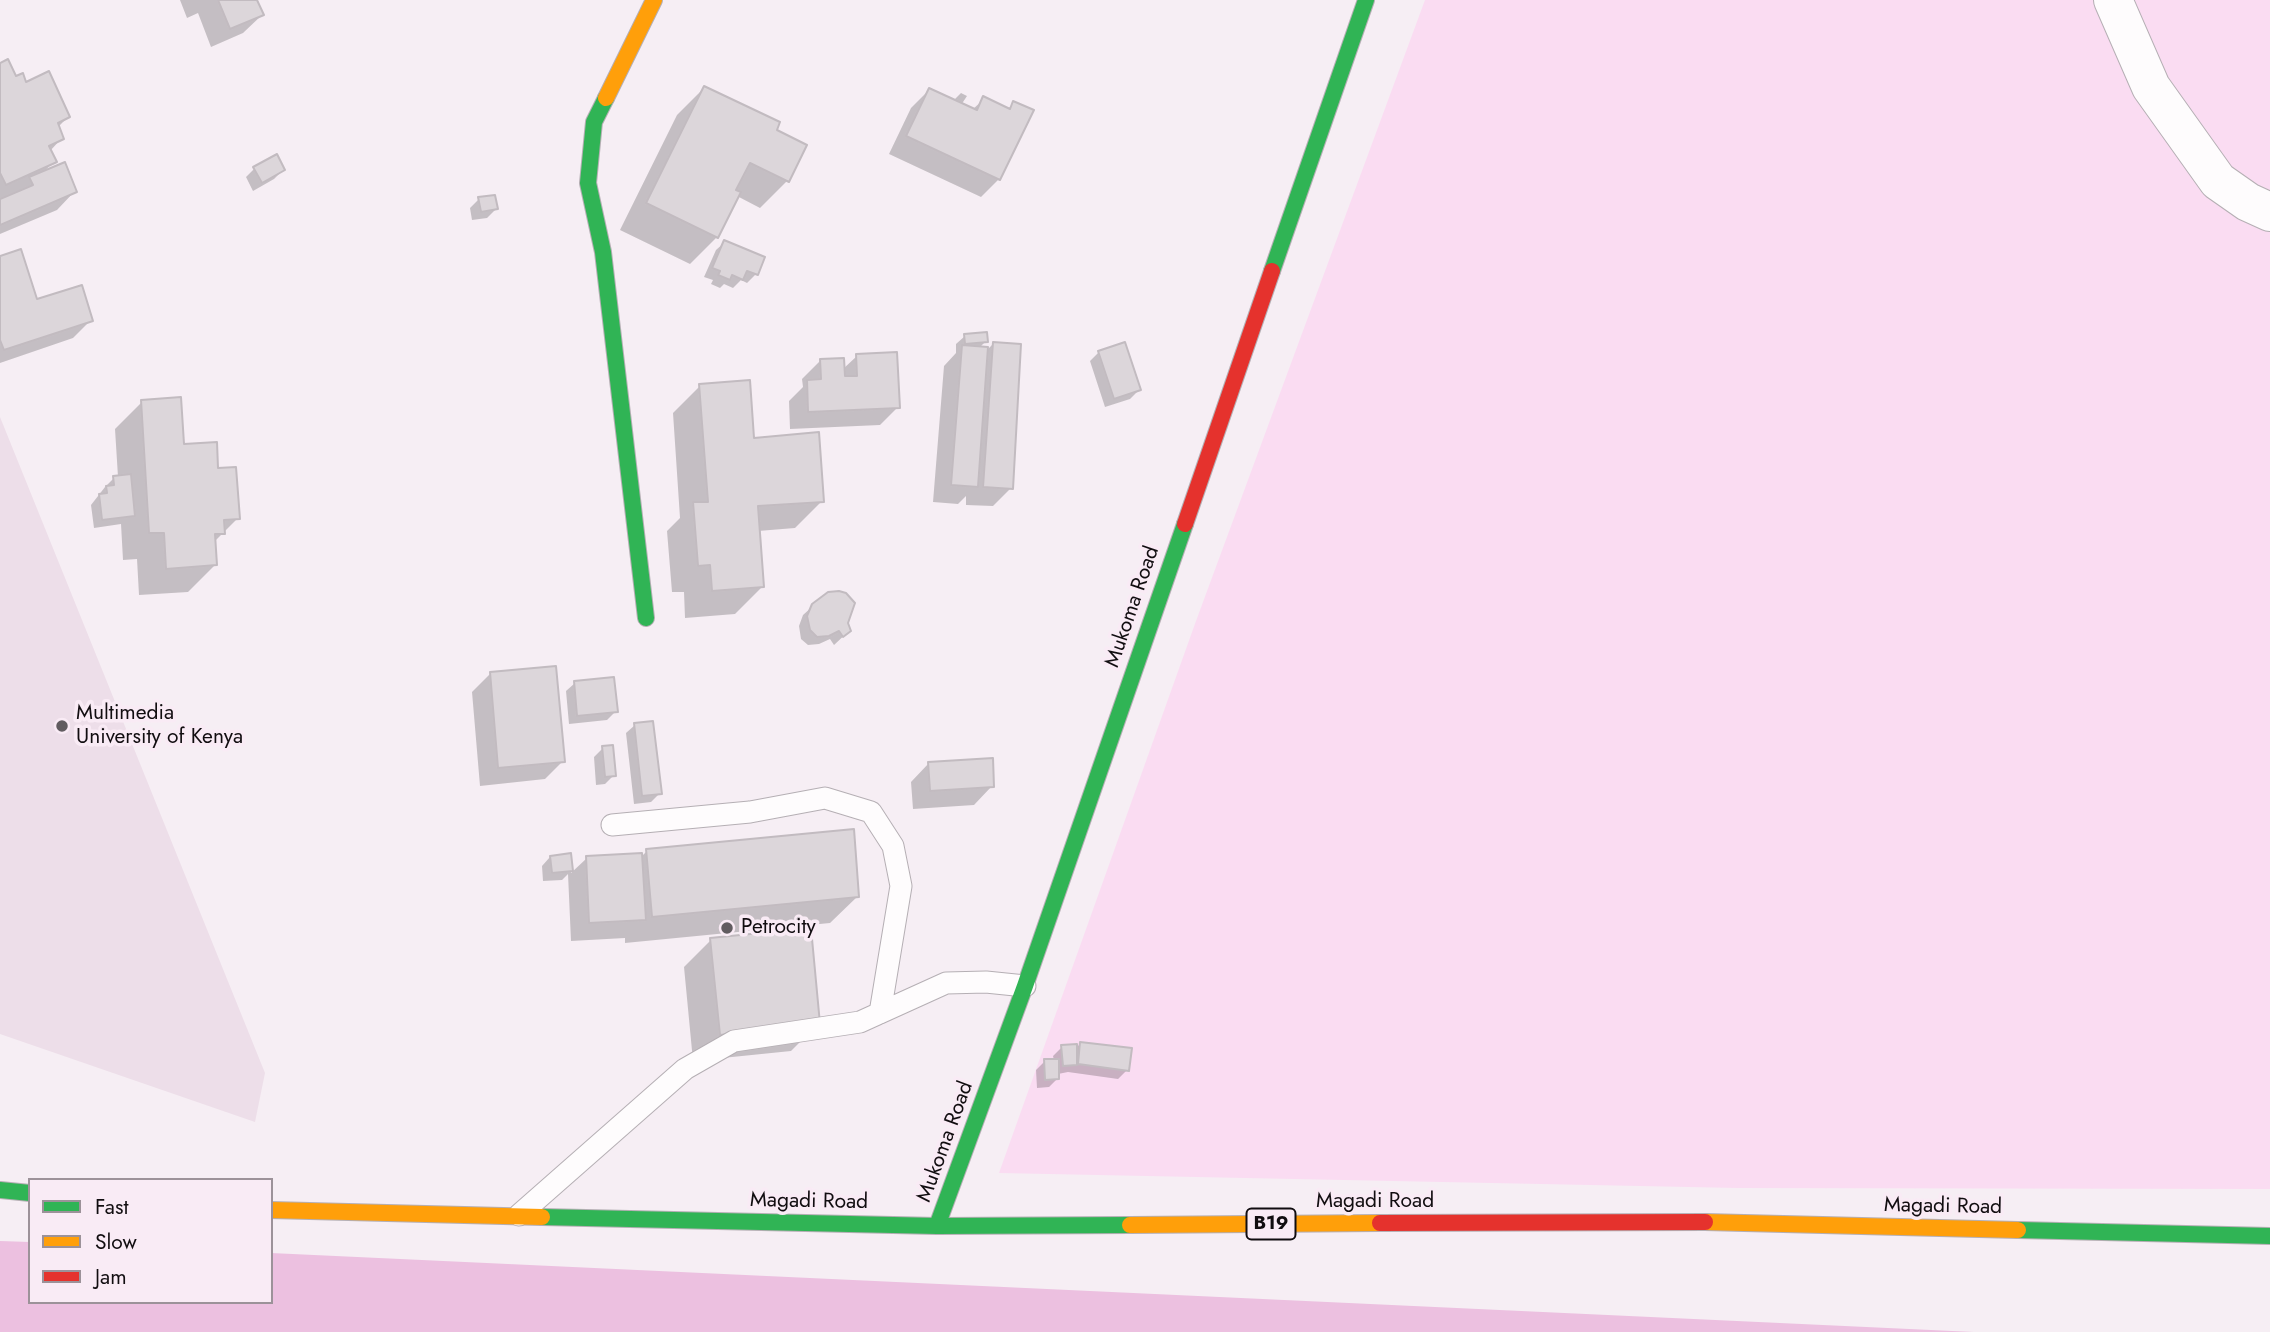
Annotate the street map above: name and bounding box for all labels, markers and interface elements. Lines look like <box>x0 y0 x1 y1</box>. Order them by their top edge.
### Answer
street label: Mukoma Road <box>1100 543 1166 671</box>
place label: Multimedia University of Kenya <box>76 701 243 751</box>
marker: Multimedia University of Kenya <box>54 718 70 734</box>
place label: Petrocity <box>741 915 816 941</box>
marker: Petrocity <box>719 920 735 936</box>
street label: Mukoma Road <box>913 1078 979 1206</box>
legend <box>28 1178 273 1304</box>
street label: Magadi Road <box>750 1188 868 1216</box>
street label: Magadi Road <box>1316 1189 1434 1215</box>
text: Fast <box>95 1192 128 1222</box>
street label: Magadi Road <box>1884 1193 2002 1221</box>
road number: B19 <box>1246 1208 1296 1240</box>
text: Slow <box>95 1227 137 1257</box>
text: Jam <box>95 1262 127 1292</box>

